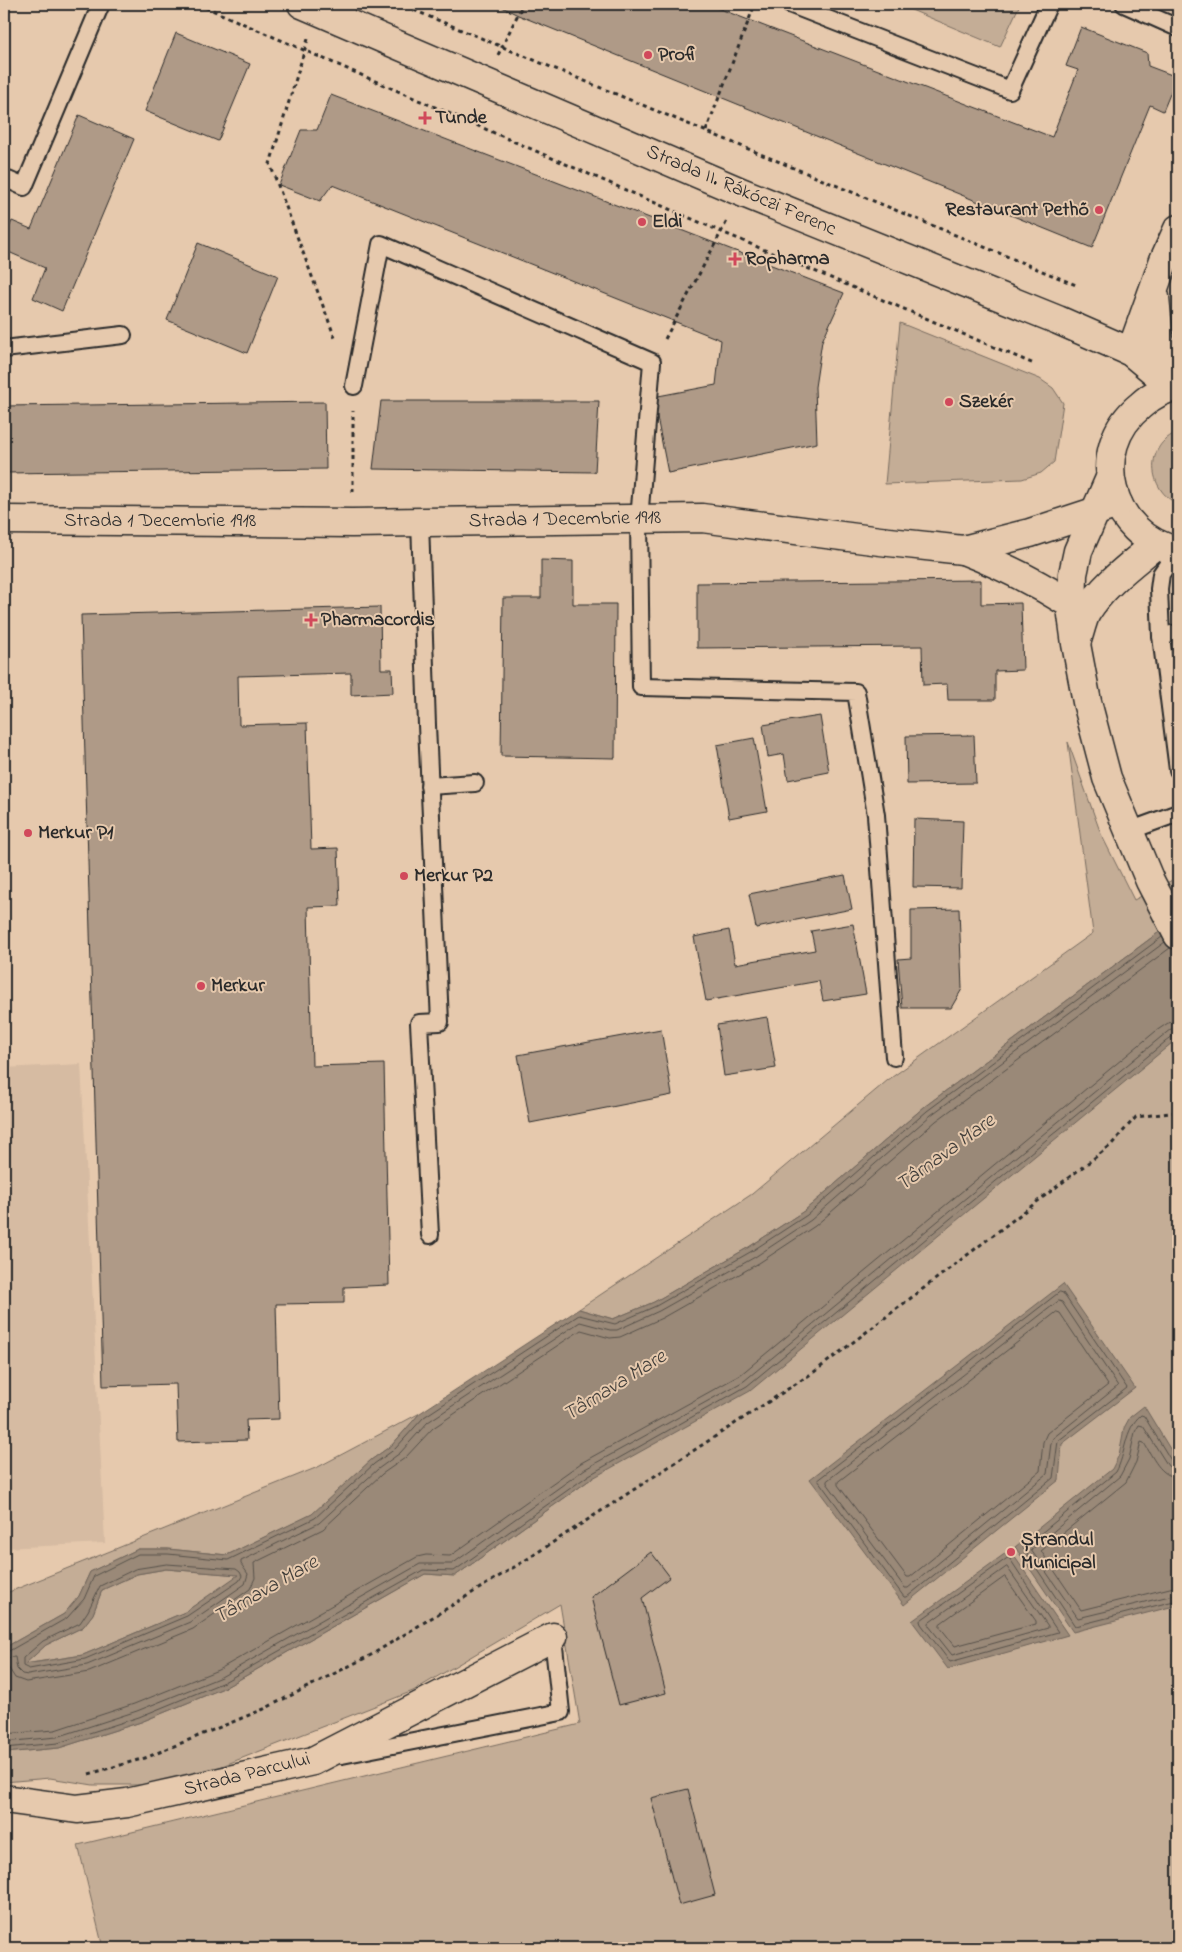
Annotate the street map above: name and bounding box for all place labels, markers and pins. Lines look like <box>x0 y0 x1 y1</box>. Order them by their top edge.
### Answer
place label: Profi <box>658 41 698 70</box>
marker: Profi <box>642 49 654 61</box>
place label: Tunde <box>435 104 488 133</box>
marker: Tunde <box>419 112 431 124</box>
place label: Restaurant Pethő <box>945 196 1089 225</box>
marker: Restaurant Pethő <box>1093 204 1105 216</box>
place label: Eldi <box>652 208 683 237</box>
marker: Eldi <box>636 216 648 228</box>
place label: Ropharma <box>745 245 830 274</box>
marker: Ropharma <box>729 253 741 265</box>
place label: Szekér <box>959 388 1014 417</box>
marker: Szekér <box>943 396 955 408</box>
place label: Pharmacordis <box>321 606 435 635</box>
marker: Pharmacordis <box>305 614 317 626</box>
place label: Merkur P1 <box>38 819 114 848</box>
marker: Merkur P1 <box>22 827 34 839</box>
place label: Merkur P2 <box>414 862 493 891</box>
marker: Merkur P2 <box>398 870 410 882</box>
place label: Merkur <box>211 972 265 1001</box>
marker: Merkur <box>195 980 207 992</box>
place label: Ștrandul Municipal <box>1021 1526 1096 1578</box>
marker: Ștrandul Municipal <box>1005 1546 1017 1558</box>

